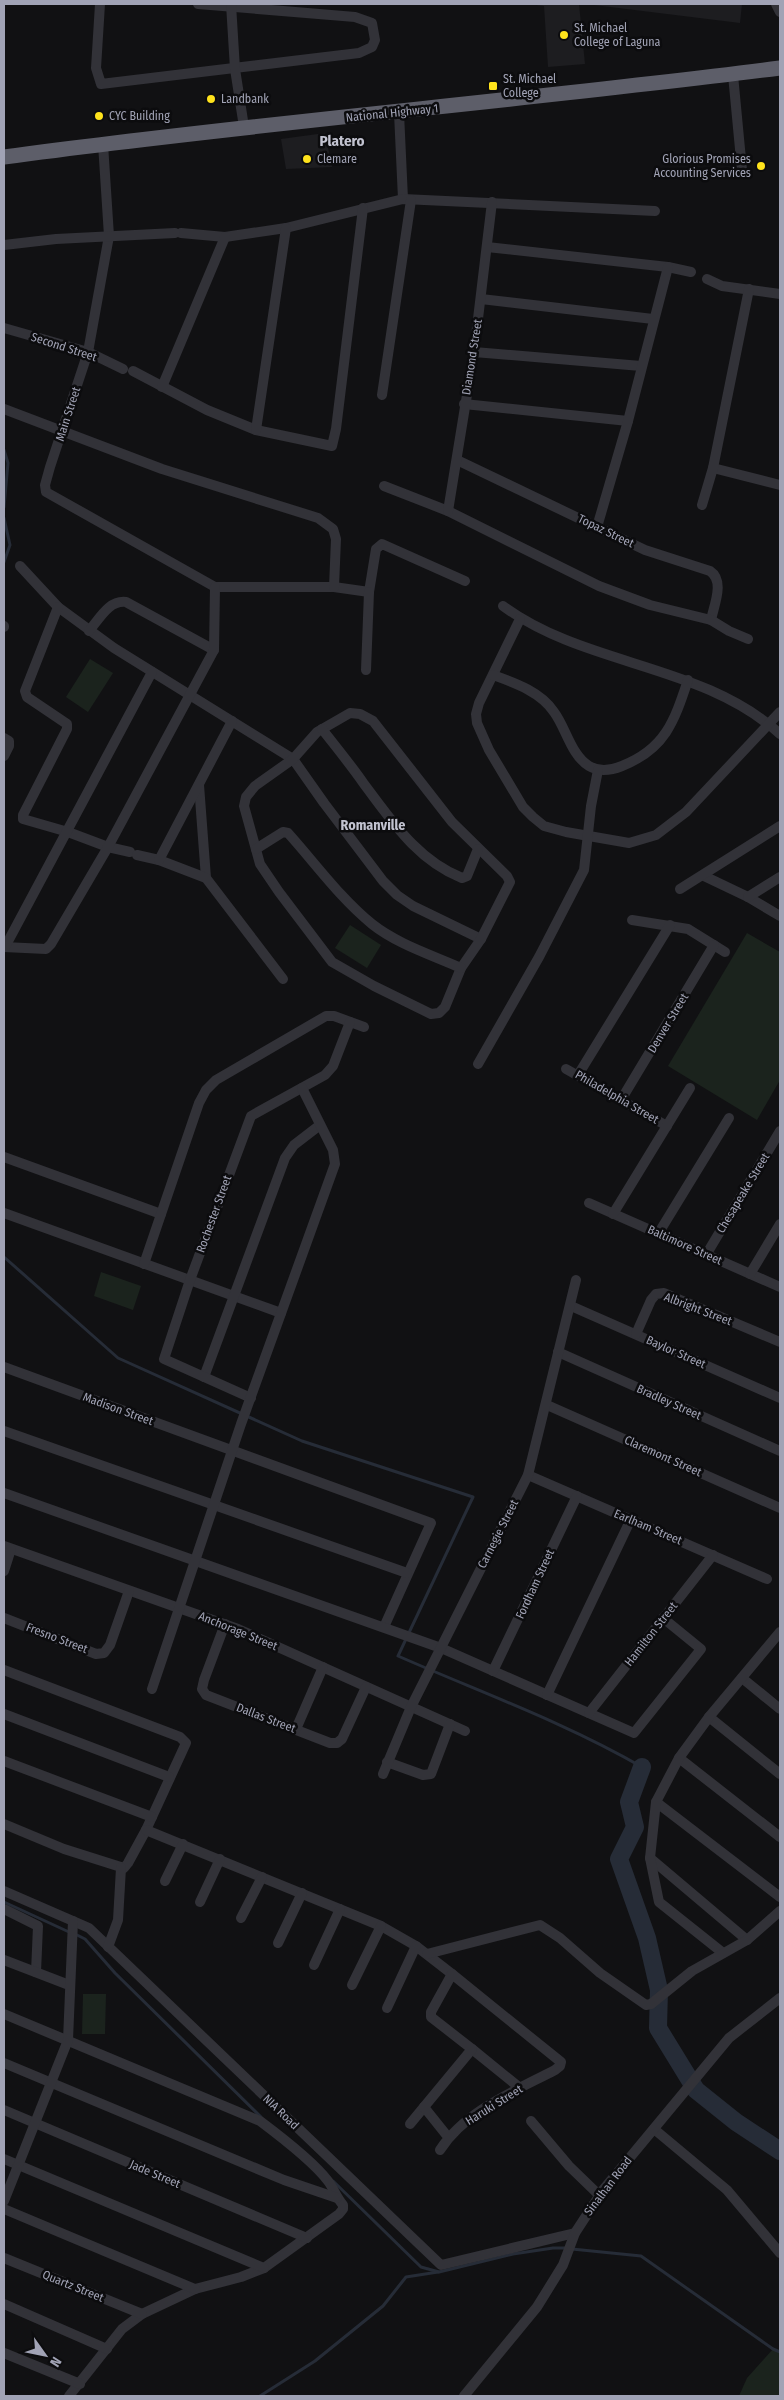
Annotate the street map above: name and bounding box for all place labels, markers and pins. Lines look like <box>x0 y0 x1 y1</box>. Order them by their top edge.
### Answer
place label: St. Michael College of Laguna <box>574 21 660 49</box>
marker: St. Michael College of Laguna <box>558 29 570 41</box>
place label: St. Michael College <box>503 72 556 100</box>
marker: St. Michael College <box>487 80 499 92</box>
place label: Landbank <box>221 92 269 106</box>
marker: Landbank <box>205 93 217 105</box>
place label: CYC Building <box>109 109 170 123</box>
marker: CYC Building <box>93 110 105 122</box>
place label: Clemare <box>317 152 357 166</box>
place label: Glorious Promises Accounting Services <box>654 152 751 180</box>
marker: Clemare <box>301 153 313 165</box>
marker: Glorious Promises Accounting Services <box>755 160 767 172</box>

